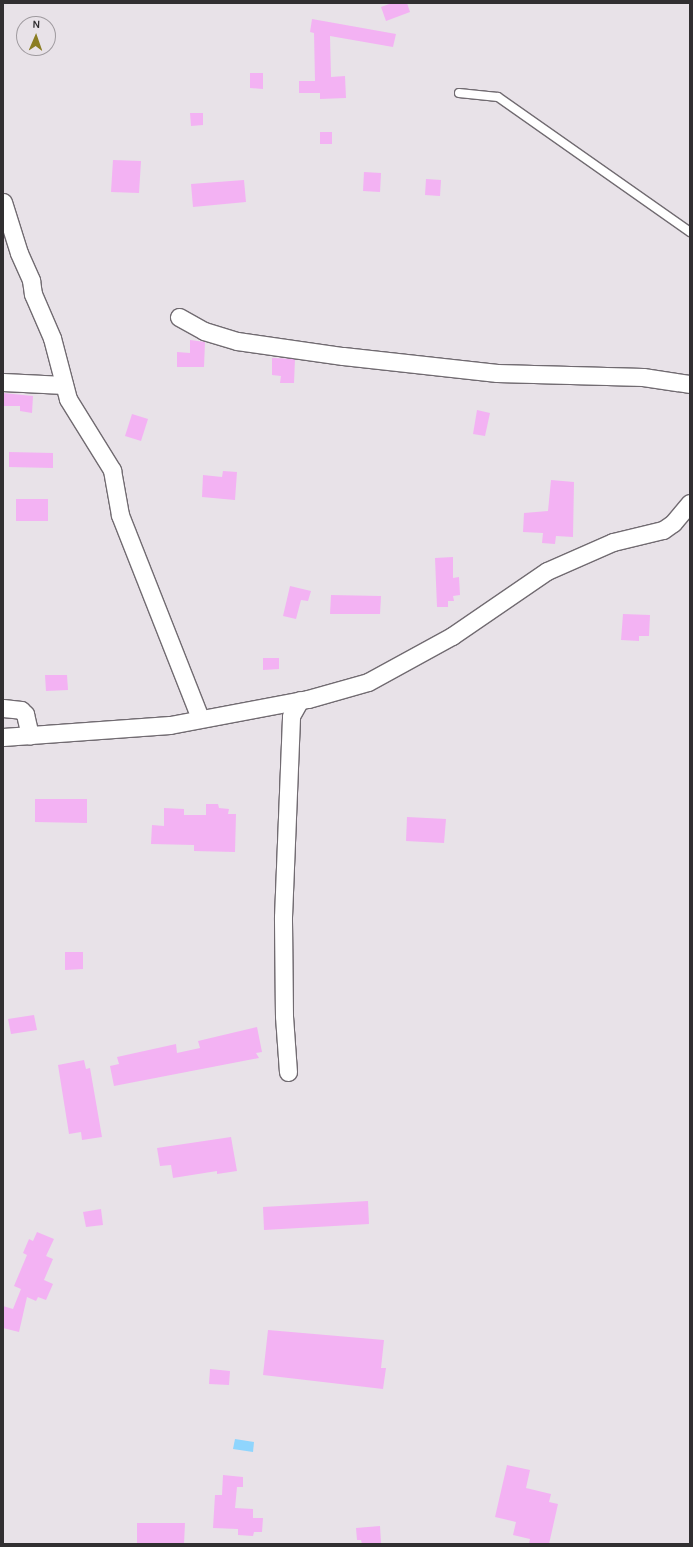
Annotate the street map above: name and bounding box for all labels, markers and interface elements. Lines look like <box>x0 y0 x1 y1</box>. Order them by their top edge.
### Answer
north arrow <box>16 16 56 56</box>
text: N <box>32 18 41 31</box>

